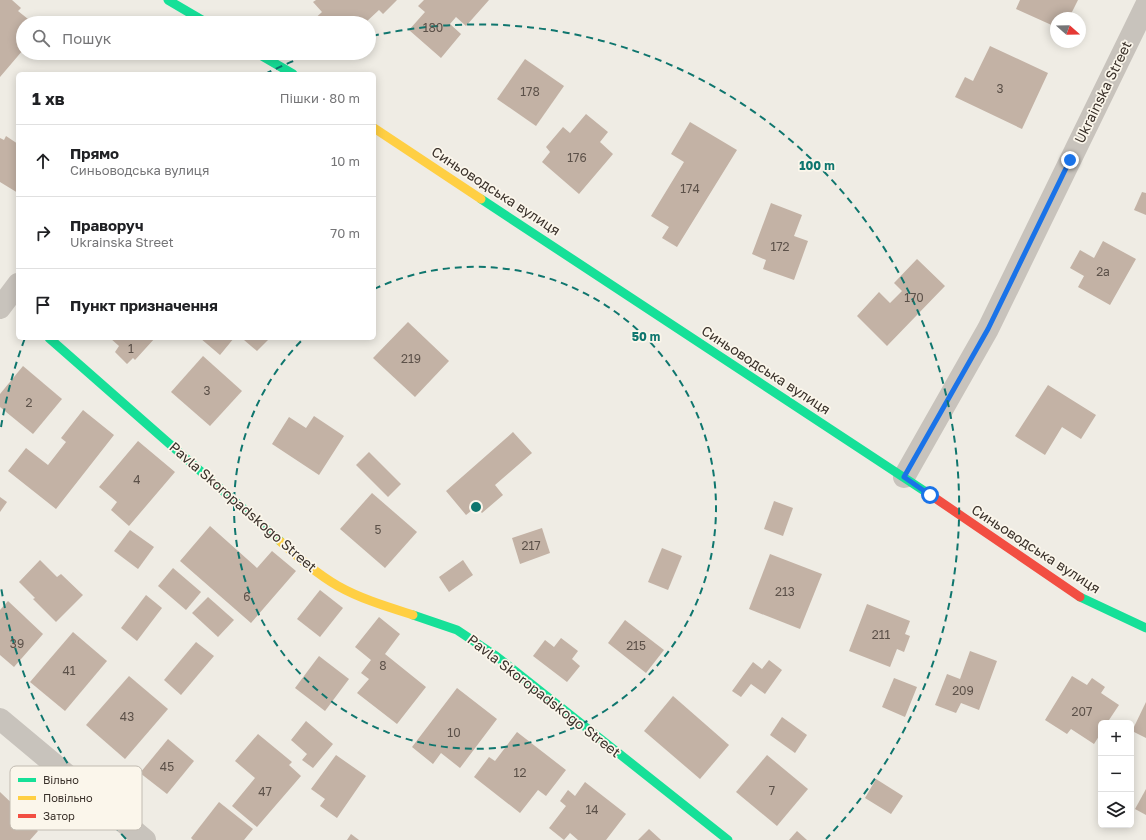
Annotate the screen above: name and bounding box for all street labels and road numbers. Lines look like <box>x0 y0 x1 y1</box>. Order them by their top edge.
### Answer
street label: Ukrainska Street <box>1070 38 1135 146</box>
street label: Синьоводська вулиця <box>429 143 564 239</box>
street label: Синьоводська вулиця <box>699 322 834 418</box>
street label: Pavla Skoropadskogo Street <box>166 438 320 575</box>
street label: Синьоводська вулиця <box>969 501 1104 597</box>
street label: Pavla Skoropadskogo Street <box>464 631 624 761</box>

